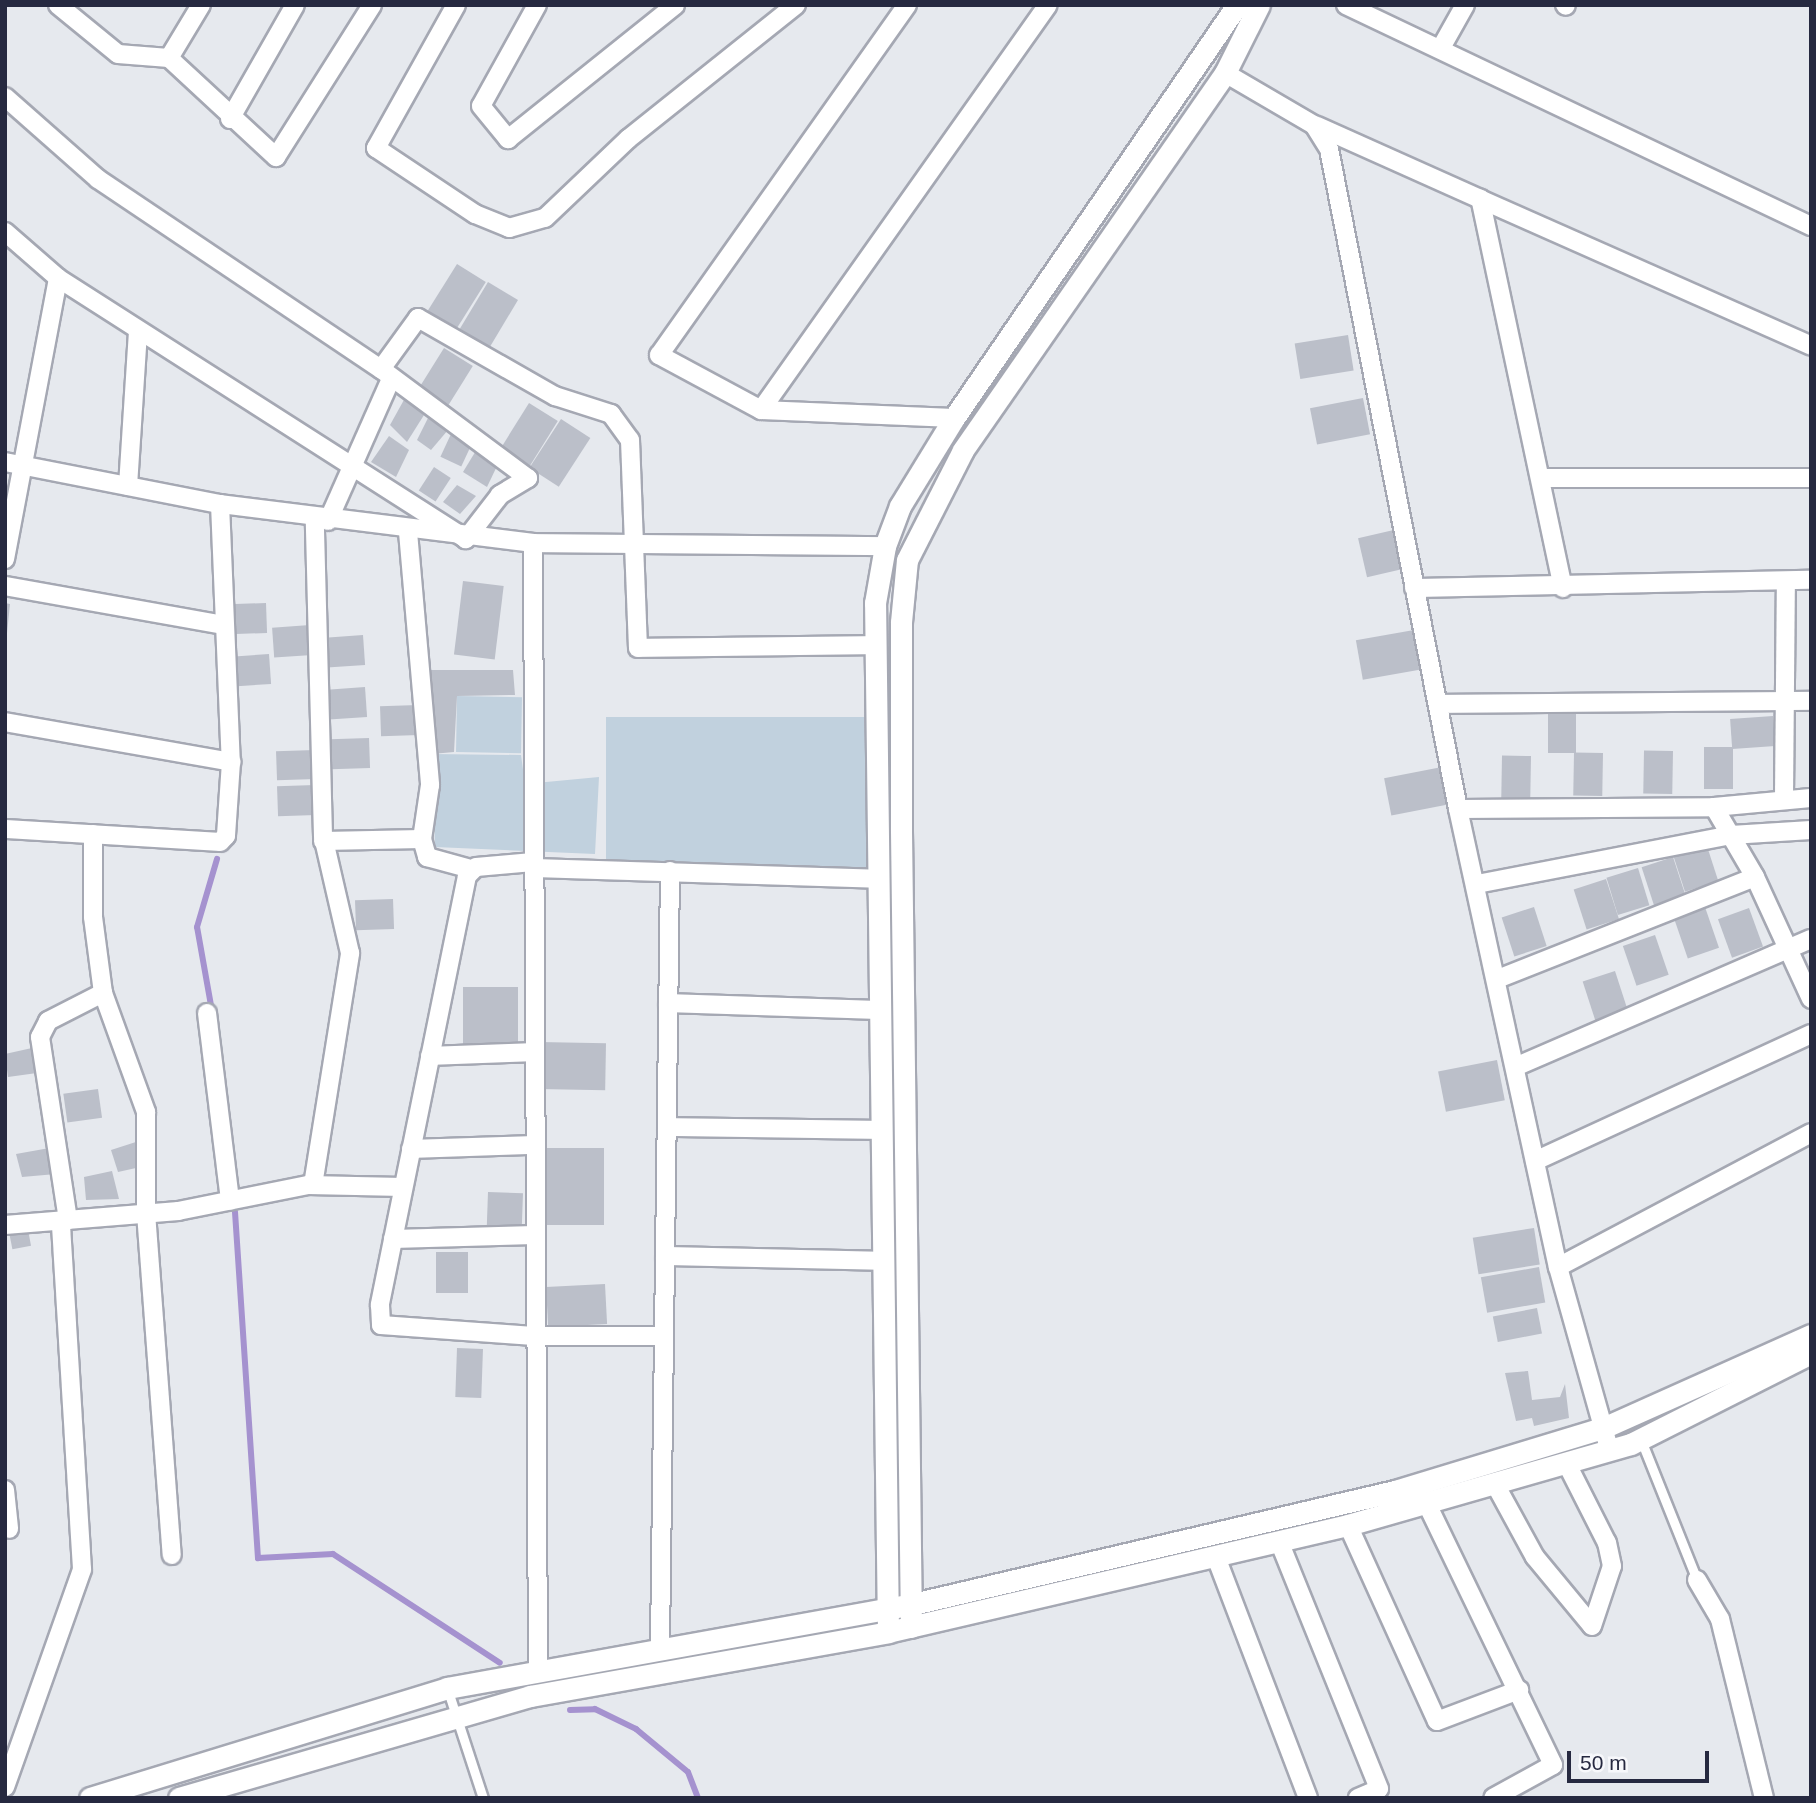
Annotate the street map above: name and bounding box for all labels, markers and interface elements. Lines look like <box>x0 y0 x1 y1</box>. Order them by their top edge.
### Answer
scale bar <box>1571 1736 1713 1780</box>
text: 50 m <box>1580 1751 1627 1774</box>

